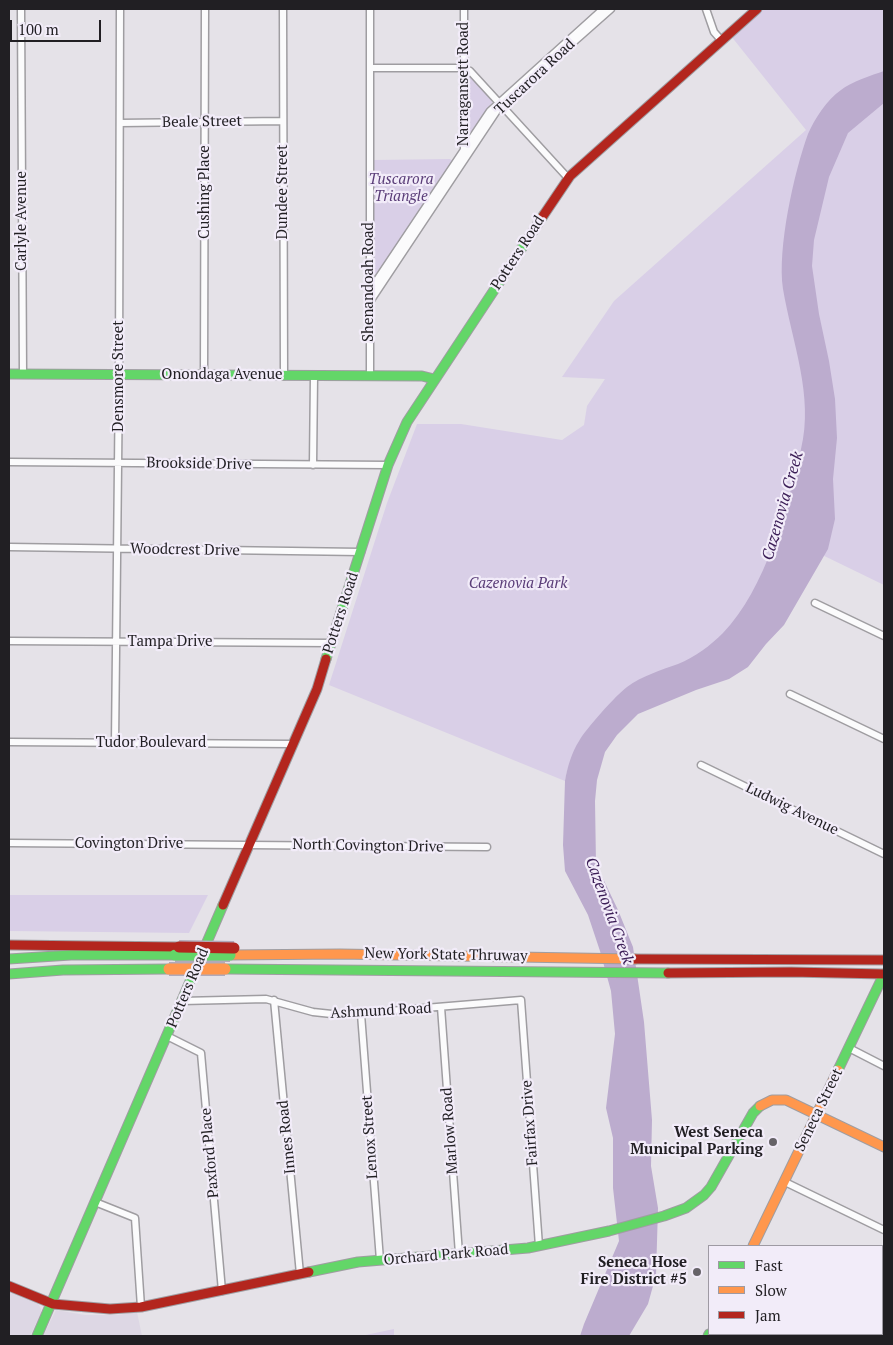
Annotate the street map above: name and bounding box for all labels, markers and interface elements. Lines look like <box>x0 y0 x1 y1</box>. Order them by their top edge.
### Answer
scale bar <box>12 10 104 42</box>
text: 100 m <box>18 19 59 39</box>
street label: Narragansett Road <box>455 22 473 146</box>
street label: Tuscarora Road <box>491 35 579 119</box>
street label: Beale Street <box>162 112 242 132</box>
street label: Dundee Street <box>274 144 292 240</box>
street label: Cushing Place <box>196 145 214 239</box>
street label: Carlyle Avenue <box>13 171 31 271</box>
park label: Tuscarora Triangle <box>369 171 433 206</box>
street label: Potters Road <box>487 213 549 293</box>
street label: Shenandoah Road <box>360 222 378 342</box>
street label: Densmore Street <box>110 320 128 432</box>
street label: Onondaga Avenue <box>161 366 283 384</box>
water label: Cazenovia Creek <box>758 449 808 563</box>
street label: Brookside Drive <box>146 454 252 474</box>
street label: Woodcrest Drive <box>130 540 240 560</box>
street label: Potters Road <box>319 570 363 656</box>
park label: Cazenovia Park <box>469 575 567 593</box>
street label: Tampa Drive <box>128 633 212 651</box>
street label: Tudor Boulevard <box>96 734 206 752</box>
street label: Ludwig Avenue <box>743 779 841 839</box>
street label: Covington Drive <box>75 835 183 853</box>
street label: North Covington Drive <box>292 836 444 856</box>
water label: Cazenovia Creek <box>581 855 637 967</box>
street label: New York State Thruway <box>364 945 528 965</box>
street label: Potters Road <box>163 946 213 1030</box>
street label: Ashmund Road <box>330 999 432 1023</box>
street label: Seneca Street <box>791 1065 847 1155</box>
street label: Fairfax Drive <box>518 1080 542 1166</box>
street label: Marlow Road <box>438 1087 462 1175</box>
street label: Lenox Street <box>358 1094 382 1180</box>
street label: Innes Road <box>274 1099 300 1175</box>
street label: Paxford Place <box>197 1107 223 1199</box>
place label: West Seneca Municipal Parking <box>630 1124 763 1159</box>
marker: West Seneca Municipal Parking <box>767 1136 779 1148</box>
street label: Orchard Park Road <box>383 1241 509 1269</box>
legend <box>708 1245 883 1335</box>
place label: Seneca Hose Fire District #5 <box>581 1254 687 1289</box>
text: Fast <box>755 1255 783 1275</box>
marker: Seneca Hose Fire District #5 <box>691 1266 703 1278</box>
text: Slow <box>755 1280 787 1300</box>
text: Jam <box>755 1305 781 1325</box>

